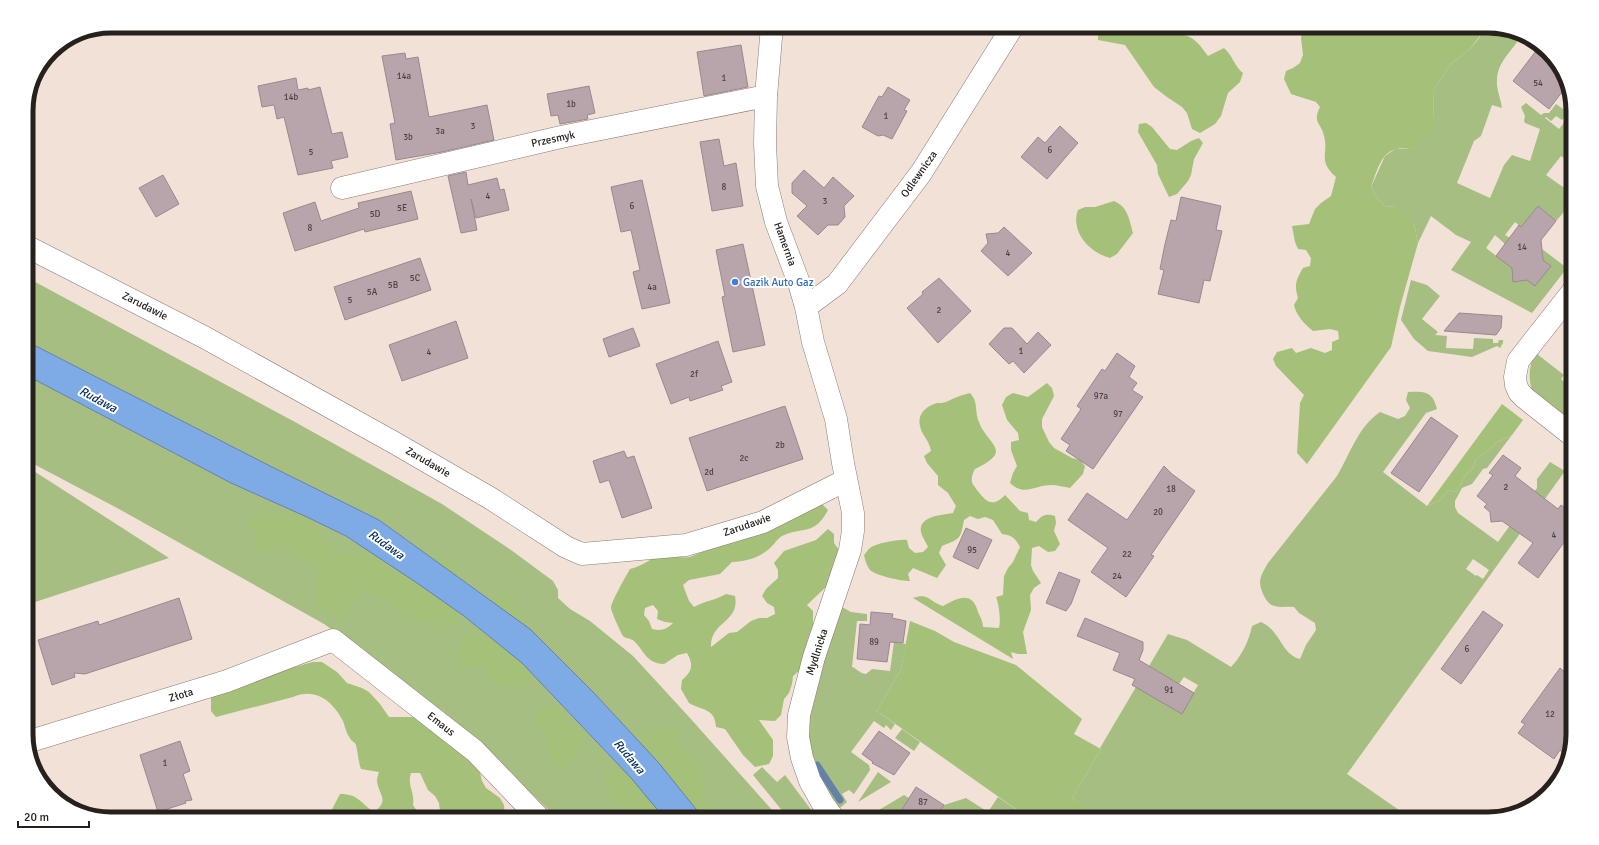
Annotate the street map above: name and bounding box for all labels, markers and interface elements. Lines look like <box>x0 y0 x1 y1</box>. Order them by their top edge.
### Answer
house number: 14a <box>397 71 412 82</box>
house number: 1 <box>722 73 727 84</box>
house number: 54 <box>1533 78 1543 89</box>
house number: 14b <box>284 92 298 103</box>
house number: 1b <box>566 99 576 110</box>
house number: 1 <box>884 111 889 122</box>
house number: 3 <box>471 121 476 132</box>
house number: 3a <box>435 126 445 137</box>
street label: Przesmyk <box>530 128 577 150</box>
house number: 3b <box>403 132 413 143</box>
house number: 6 <box>1048 145 1053 156</box>
house number: 5 <box>309 147 314 158</box>
street label: Odlewnicza <box>898 148 940 200</box>
house number: 8 <box>722 182 727 193</box>
house number: 4 <box>486 191 491 202</box>
house number: 3 <box>823 196 828 207</box>
house number: 6 <box>630 201 635 212</box>
house number: 5E <box>397 203 407 214</box>
house number: 5D <box>370 209 381 220</box>
street label: Hamernia <box>771 220 799 268</box>
house number: 8 <box>308 223 313 234</box>
house number: 14 <box>1517 242 1527 253</box>
house number: 4 <box>1006 248 1011 259</box>
house number: 5C <box>410 273 421 284</box>
place label: Gazik Auto Gaz <box>743 276 814 289</box>
marker: Gazik Auto Gaz <box>730 277 740 287</box>
house number: 5B <box>388 280 398 291</box>
house number: 4a <box>647 282 657 293</box>
house number: 5A <box>367 287 378 298</box>
street label: Zarudawie <box>120 289 170 323</box>
house number: 5 <box>348 295 353 306</box>
house number: 2 <box>937 305 942 316</box>
house number: 1 <box>1019 346 1024 357</box>
house number: 4 <box>427 347 432 358</box>
house number: 2f <box>690 369 699 380</box>
water label: Rudawa <box>77 384 120 417</box>
house number: 97a <box>1094 391 1109 402</box>
house number: 97 <box>1113 409 1123 420</box>
house number: 2b <box>775 440 785 451</box>
street label: Zarudawie <box>403 444 453 480</box>
house number: 2c <box>739 453 749 464</box>
house number: 2d <box>704 467 714 478</box>
house number: 2 <box>1504 482 1509 493</box>
house number: 18 <box>1166 484 1176 495</box>
house number: 20 <box>1153 507 1163 518</box>
street label: Zarudawie <box>721 511 773 539</box>
water label: Rudawa <box>365 527 408 563</box>
house number: 4 <box>1552 530 1557 541</box>
house number: 95 <box>967 545 977 556</box>
house number: 22 <box>1122 549 1132 560</box>
house number: 24 <box>1112 571 1122 582</box>
street label: Mydlnicka <box>803 627 831 677</box>
house number: 89 <box>869 637 879 648</box>
house number: 6 <box>1465 644 1470 655</box>
street label: Złota <box>167 685 195 705</box>
house number: 91 <box>1164 685 1174 696</box>
street label: Emaus <box>425 709 458 739</box>
house number: 12 <box>1545 709 1555 720</box>
water label: Rudawa <box>610 737 648 778</box>
house number: 1 <box>163 758 168 769</box>
house number: 87 <box>918 797 928 808</box>
scale bar <box>18 803 89 829</box>
text: 20 m <box>24 810 49 825</box>

